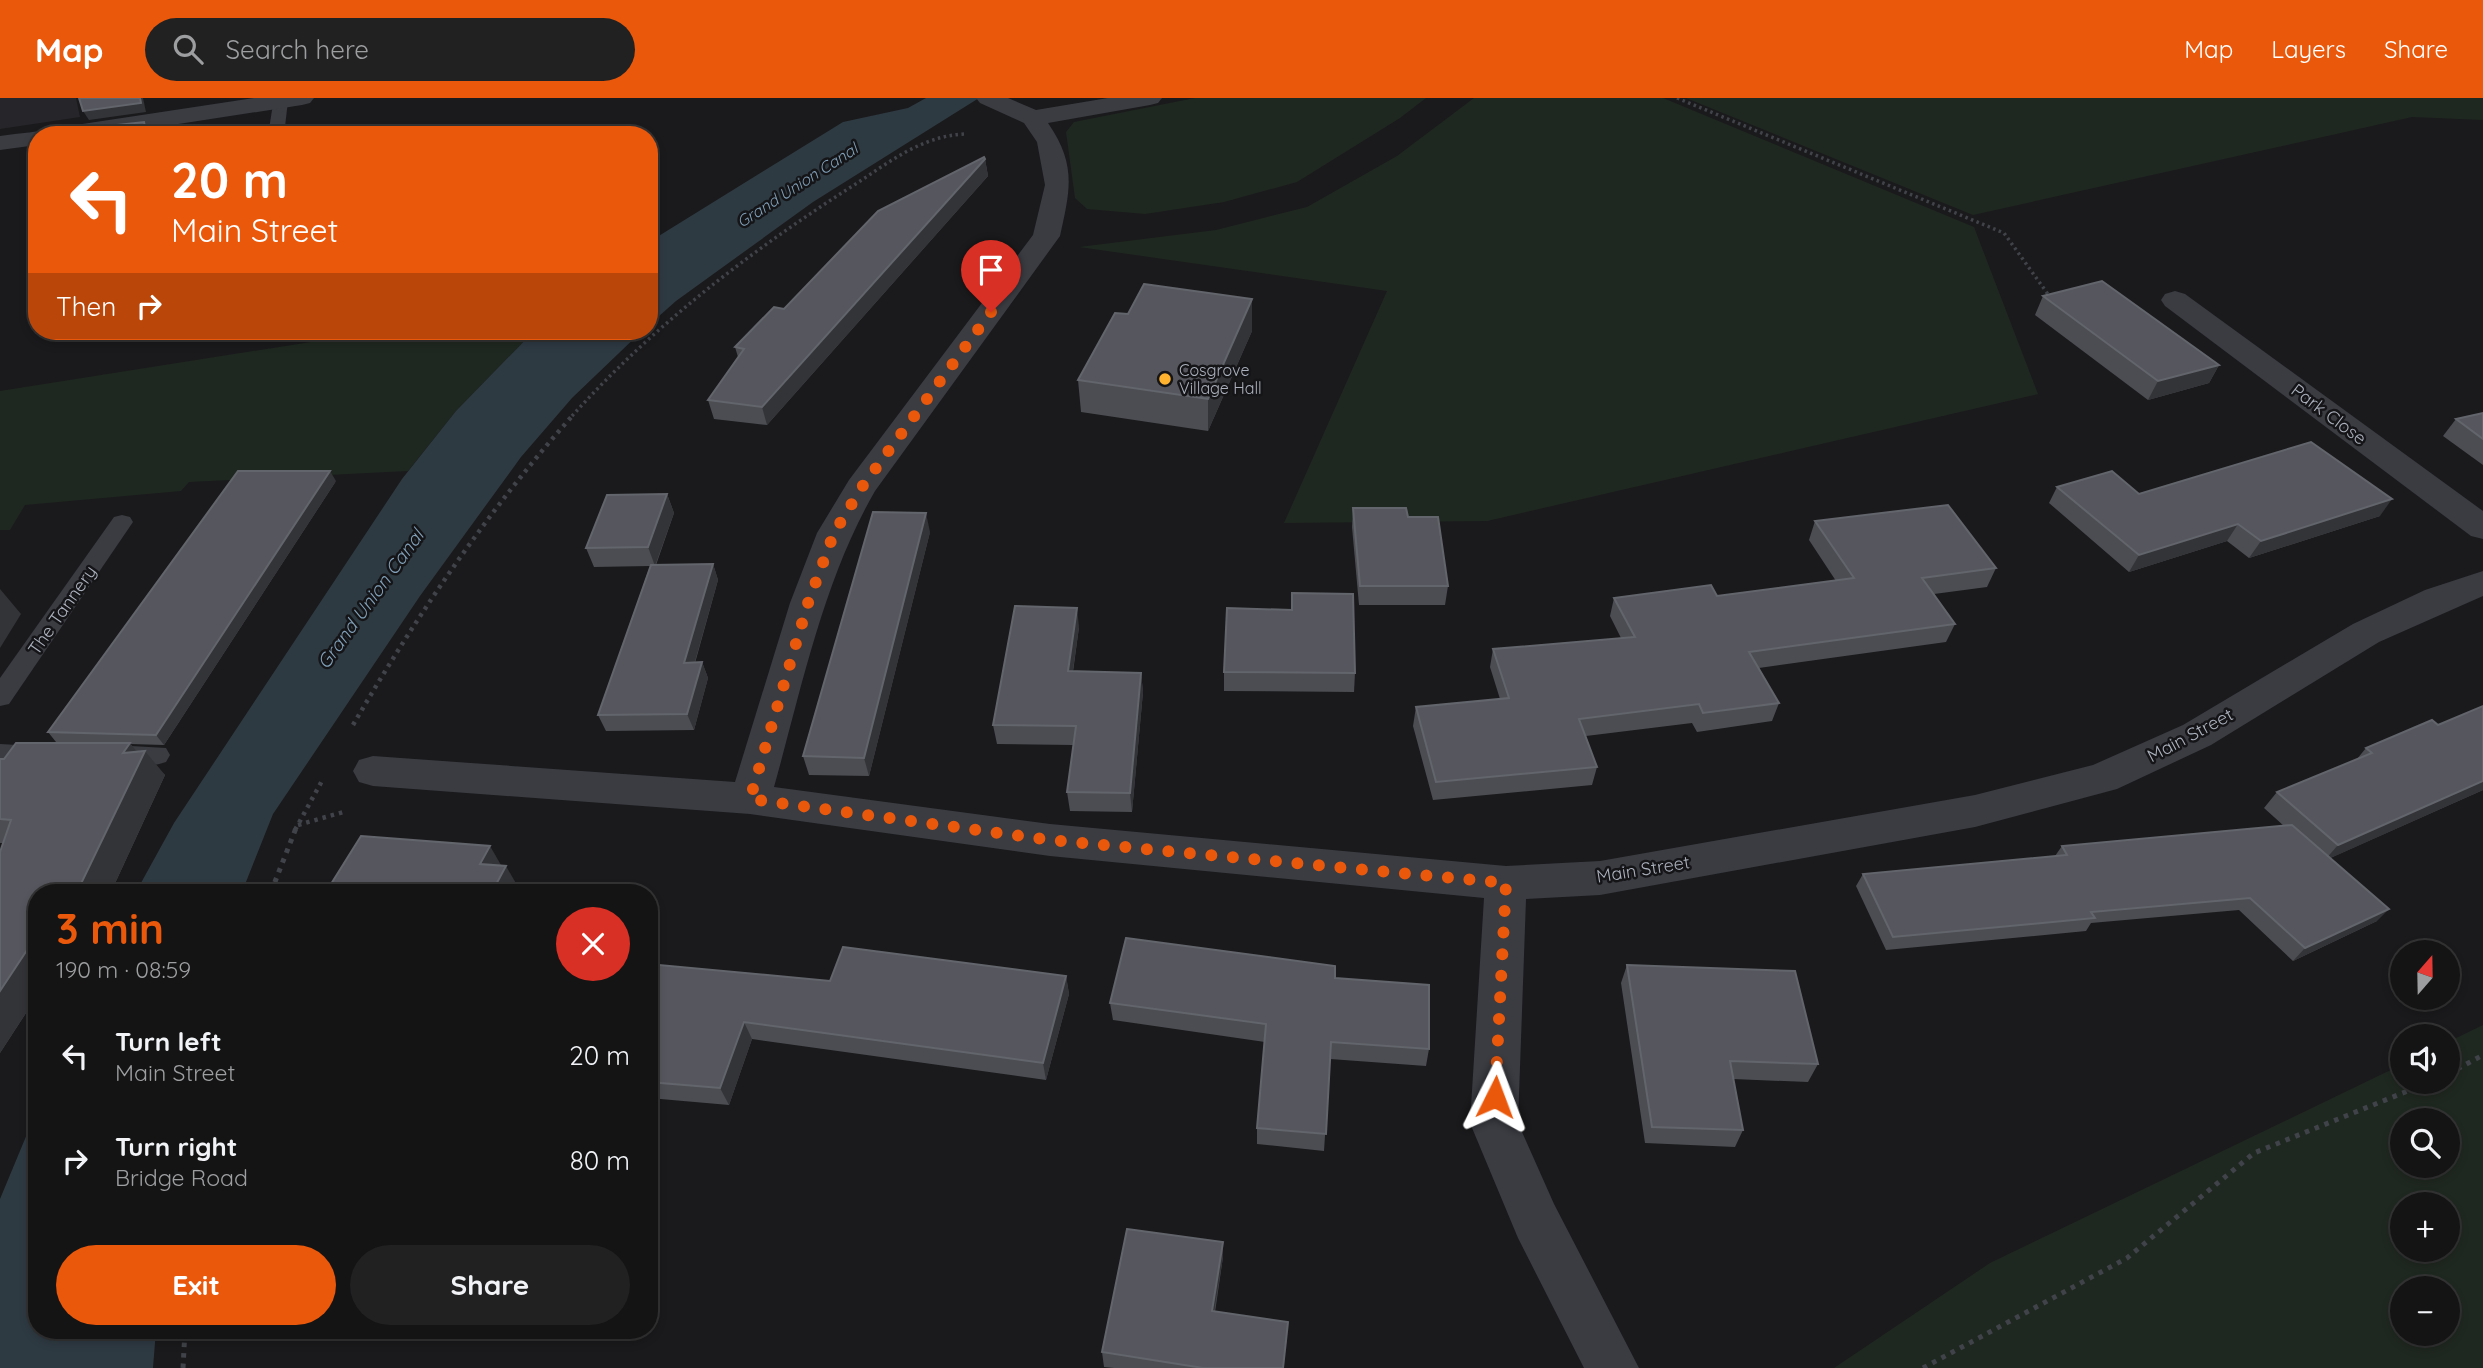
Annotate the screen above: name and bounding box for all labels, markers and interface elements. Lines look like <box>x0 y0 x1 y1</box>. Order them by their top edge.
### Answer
search box <box>145 18 635 81</box>
text: Map <box>35 29 103 70</box>
icon: search <box>169 30 207 68</box>
text: Search here <box>225 33 369 66</box>
text: Map <box>2184 34 2233 64</box>
text: Layers <box>2271 34 2346 64</box>
text: Share <box>2384 34 2448 64</box>
water label: Grand Union Canal <box>733 137 863 232</box>
text: 20 m <box>171 149 288 210</box>
icon: left <box>56 154 147 245</box>
text: Main Street <box>171 210 338 250</box>
pin <box>961 240 1021 312</box>
icon: arrive <box>972 251 1010 289</box>
icon: right <box>130 287 168 325</box>
text: Then <box>56 290 116 323</box>
place label: Cosgrove Village Hall <box>1179 360 1262 398</box>
marker: Cosgrove Village Hall <box>1157 371 1173 387</box>
street label: Park Close <box>2287 378 2371 450</box>
water label: Grand Union Canal <box>311 522 430 673</box>
street label: The Tannery <box>23 561 101 659</box>
street label: Main Street <box>2143 703 2237 767</box>
street label: Main Street <box>1595 850 1691 888</box>
text: 3 min <box>56 902 164 955</box>
button: close <box>556 907 630 981</box>
north arrow <box>2390 940 2460 1010</box>
map controls <box>2390 940 2460 1346</box>
text: 190 m · 08:59 <box>56 955 191 984</box>
button: sound <box>2390 1024 2460 1094</box>
text: Turn left <box>115 1025 222 1058</box>
icon: left <box>56 1037 94 1075</box>
text: 20 m <box>569 1039 630 1072</box>
text: Main Street <box>115 1058 235 1087</box>
position arrow <box>1458 1060 1532 1134</box>
button: search <box>2390 1108 2460 1178</box>
text: Turn right <box>115 1130 237 1163</box>
icon: right <box>56 1142 94 1180</box>
text: 80 m <box>570 1144 630 1177</box>
text: Bridge Road <box>115 1163 248 1192</box>
button: + <box>2390 1192 2460 1262</box>
button: Exit <box>56 1245 336 1325</box>
button: Share <box>350 1245 630 1325</box>
button: − <box>2390 1276 2460 1346</box>

